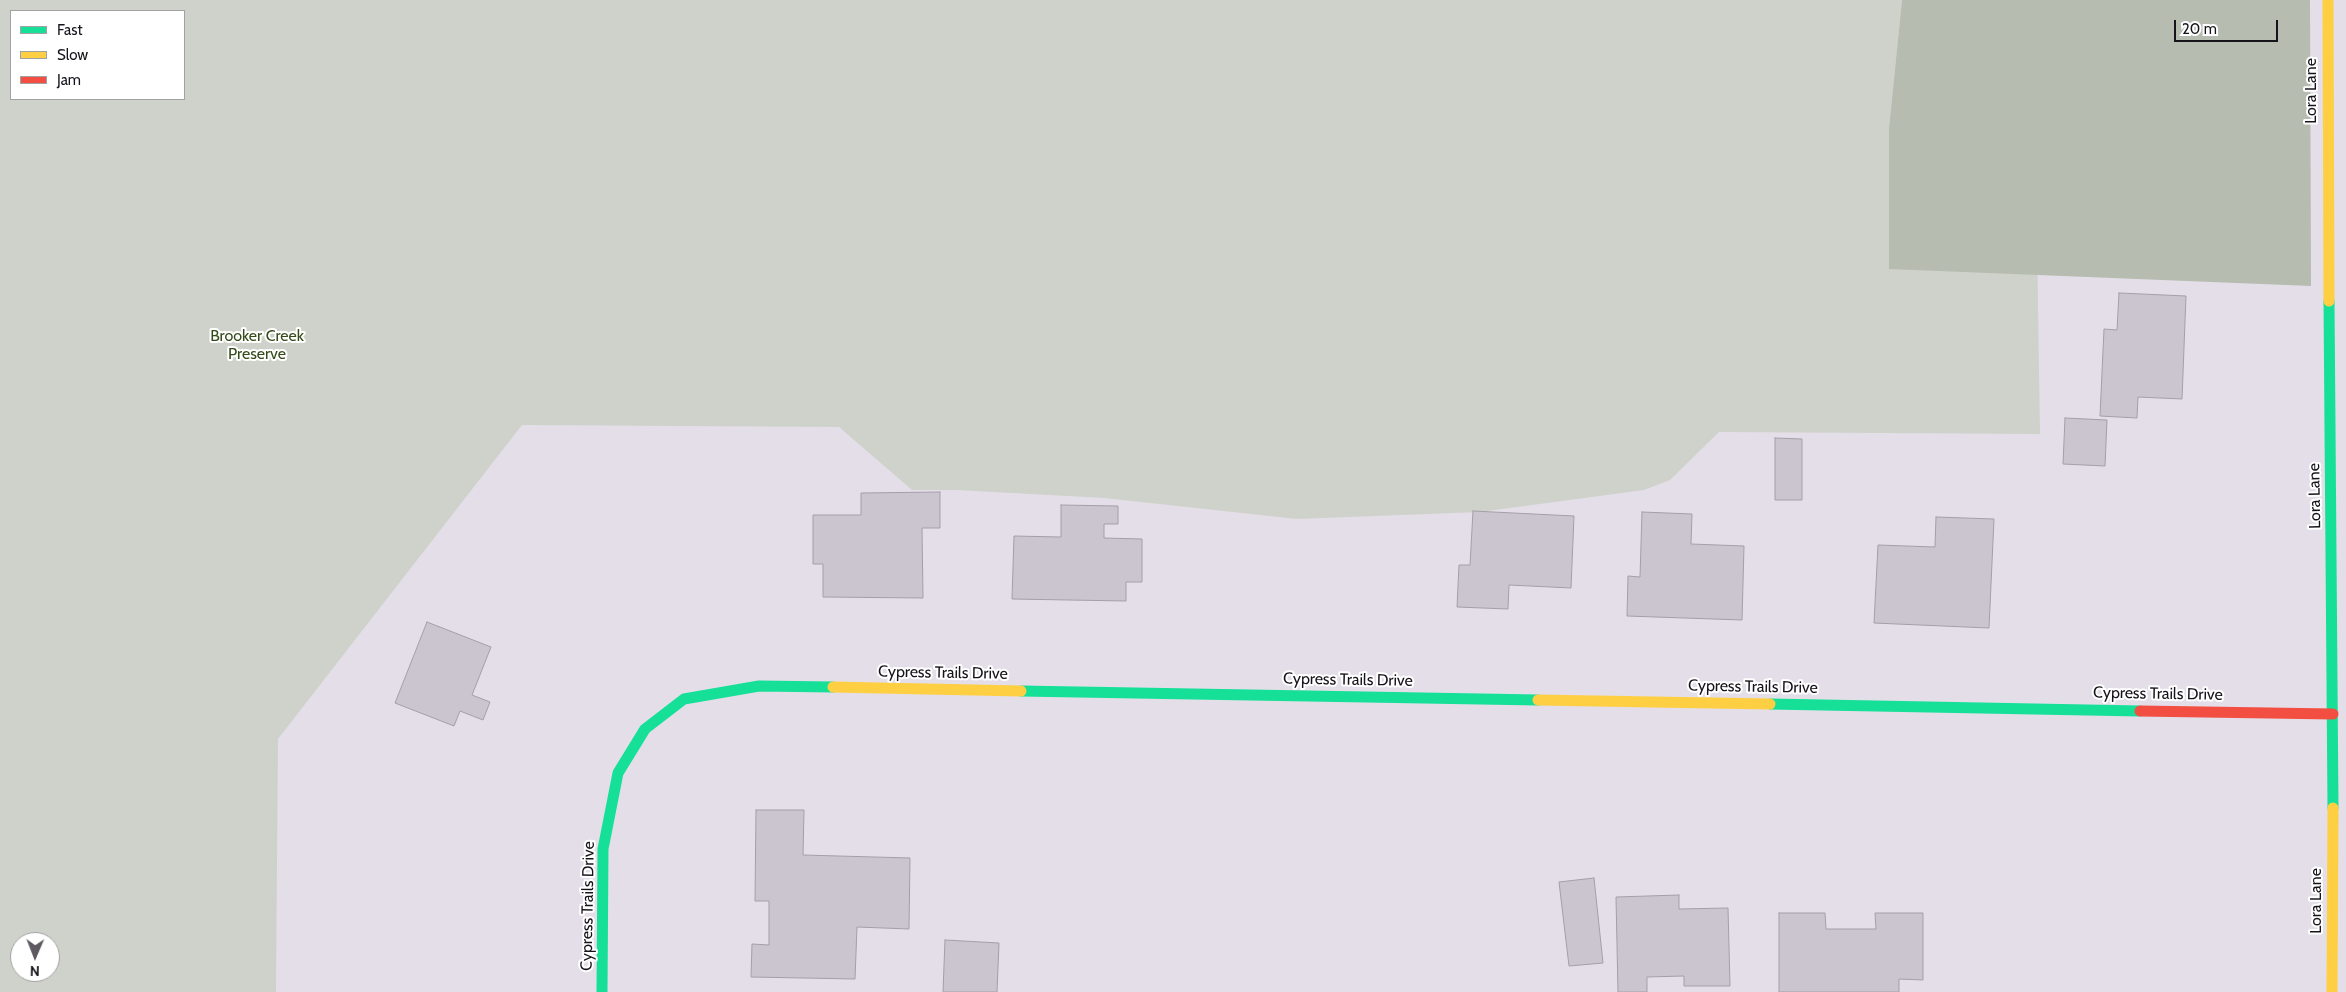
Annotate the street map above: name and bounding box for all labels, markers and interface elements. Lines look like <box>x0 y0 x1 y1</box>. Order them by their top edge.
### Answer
legend <box>10 10 185 100</box>
scale bar <box>2176 10 2280 42</box>
text: 20 m <box>2182 20 2217 38</box>
text: Fast <box>57 21 82 39</box>
text: Slow <box>57 46 88 64</box>
street label: Lora Lane <box>2301 58 2321 124</box>
text: Jam <box>57 71 81 89</box>
park label: Brooker Creek Preserve <box>210 326 304 364</box>
street label: Lora Lane <box>2305 463 2325 529</box>
street label: Cypress Trails Drive <box>878 662 1008 684</box>
street label: Cypress Trails Drive <box>1283 669 1413 691</box>
street label: Cypress Trails Drive <box>1688 676 1818 698</box>
street label: Cypress Trails Drive <box>2093 683 2223 705</box>
street label: Cypress Trails Drive <box>577 841 599 971</box>
street label: Lora Lane <box>2306 868 2326 934</box>
north arrow <box>10 932 60 982</box>
text: N <box>30 962 40 980</box>

